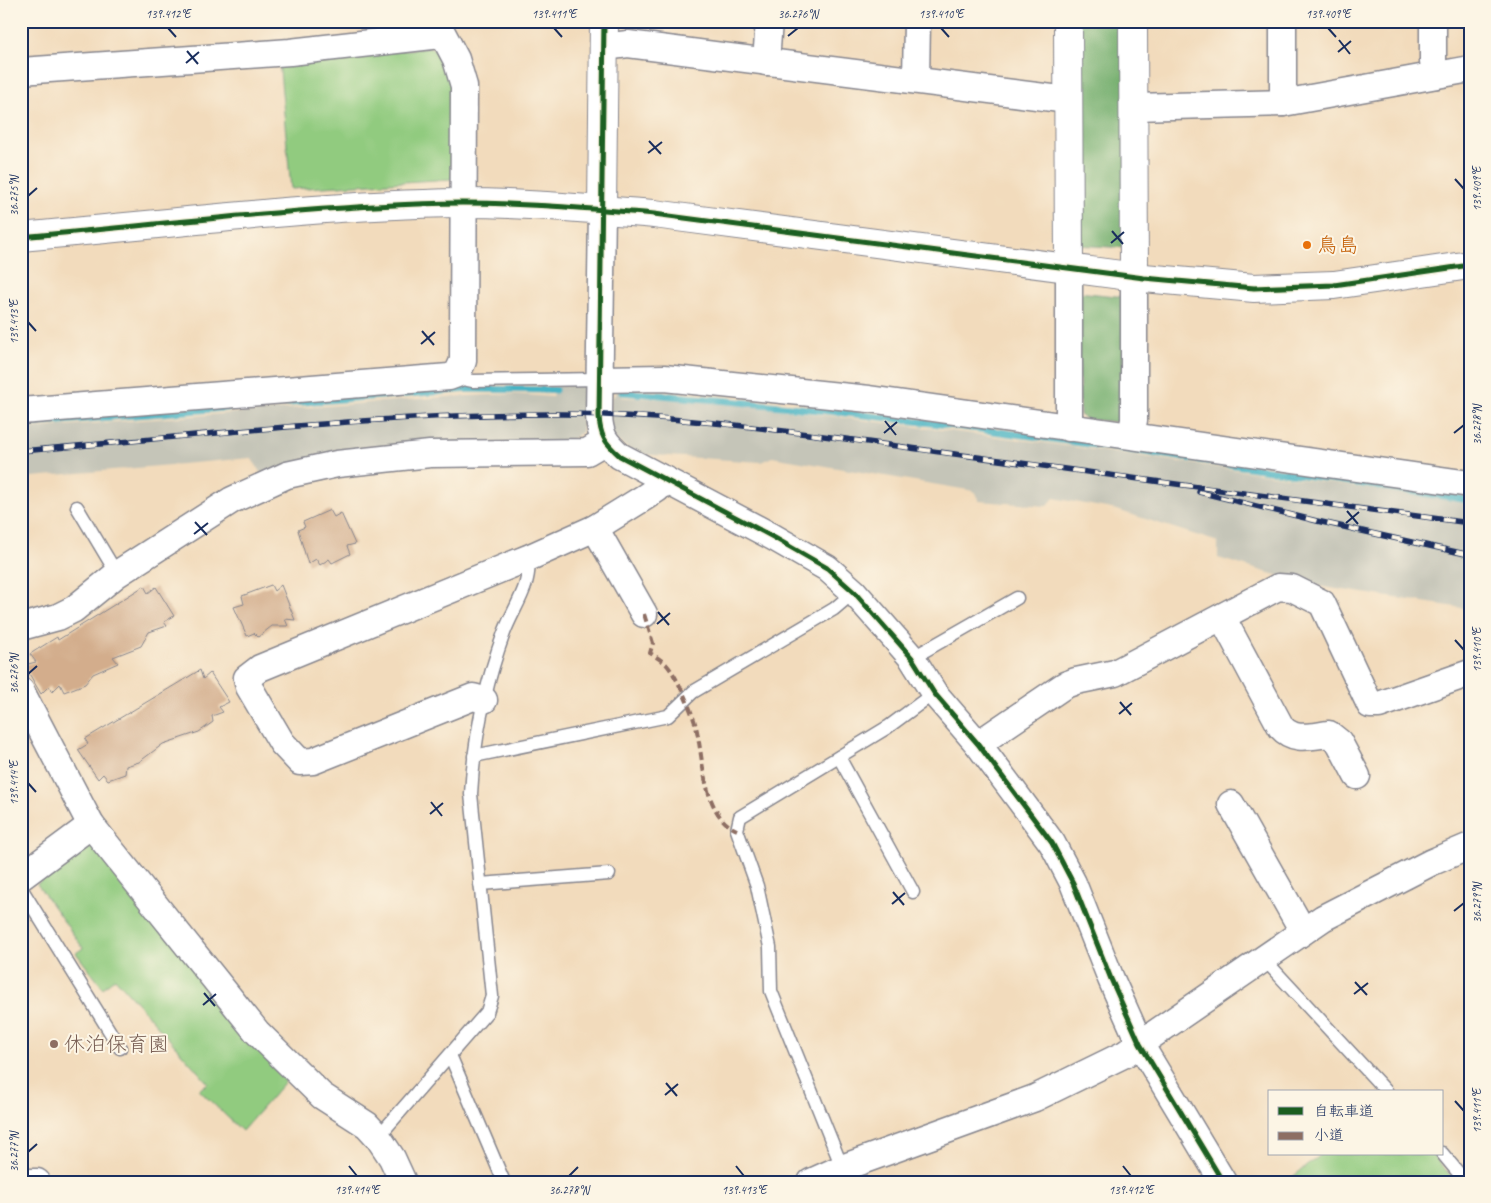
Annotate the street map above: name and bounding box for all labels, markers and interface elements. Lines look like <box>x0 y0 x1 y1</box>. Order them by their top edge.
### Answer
text: 139.412°E <box>146 6 192 22</box>
text: 139.411°E <box>532 6 578 22</box>
text: 36.276°N <box>778 6 820 22</box>
text: 139.410°E <box>919 6 965 22</box>
text: 139.409°E <box>1306 6 1352 22</box>
text: 139.409°E <box>1469 165 1485 211</box>
text: 36.275°N <box>6 174 22 216</box>
place label: 鳥島 <box>1317 232 1359 258</box>
marker: 鳥島 <box>1301 239 1313 251</box>
text: 139.413°E <box>6 298 22 344</box>
text: 36.278°N <box>1469 403 1485 445</box>
text: 139.410°E <box>1469 626 1485 672</box>
text: 36.276°N <box>6 652 22 694</box>
text: 139.414°E <box>6 759 22 805</box>
text: 36.279°N <box>1469 881 1485 923</box>
place label: 休泊保育園 <box>64 1031 169 1057</box>
marker: 休泊保育園 <box>48 1038 60 1050</box>
text: 139.411°E <box>1469 1087 1485 1133</box>
legend <box>1268 1090 1444 1156</box>
text: 自転車道 <box>1314 1102 1374 1121</box>
text: 小道 <box>1314 1126 1344 1145</box>
text: 36.277°N <box>6 1130 22 1172</box>
text: 139.414°E <box>335 1182 381 1198</box>
text: 36.278°N <box>549 1182 591 1198</box>
text: 139.413°E <box>722 1182 768 1198</box>
text: 139.412°E <box>1109 1182 1155 1198</box>

